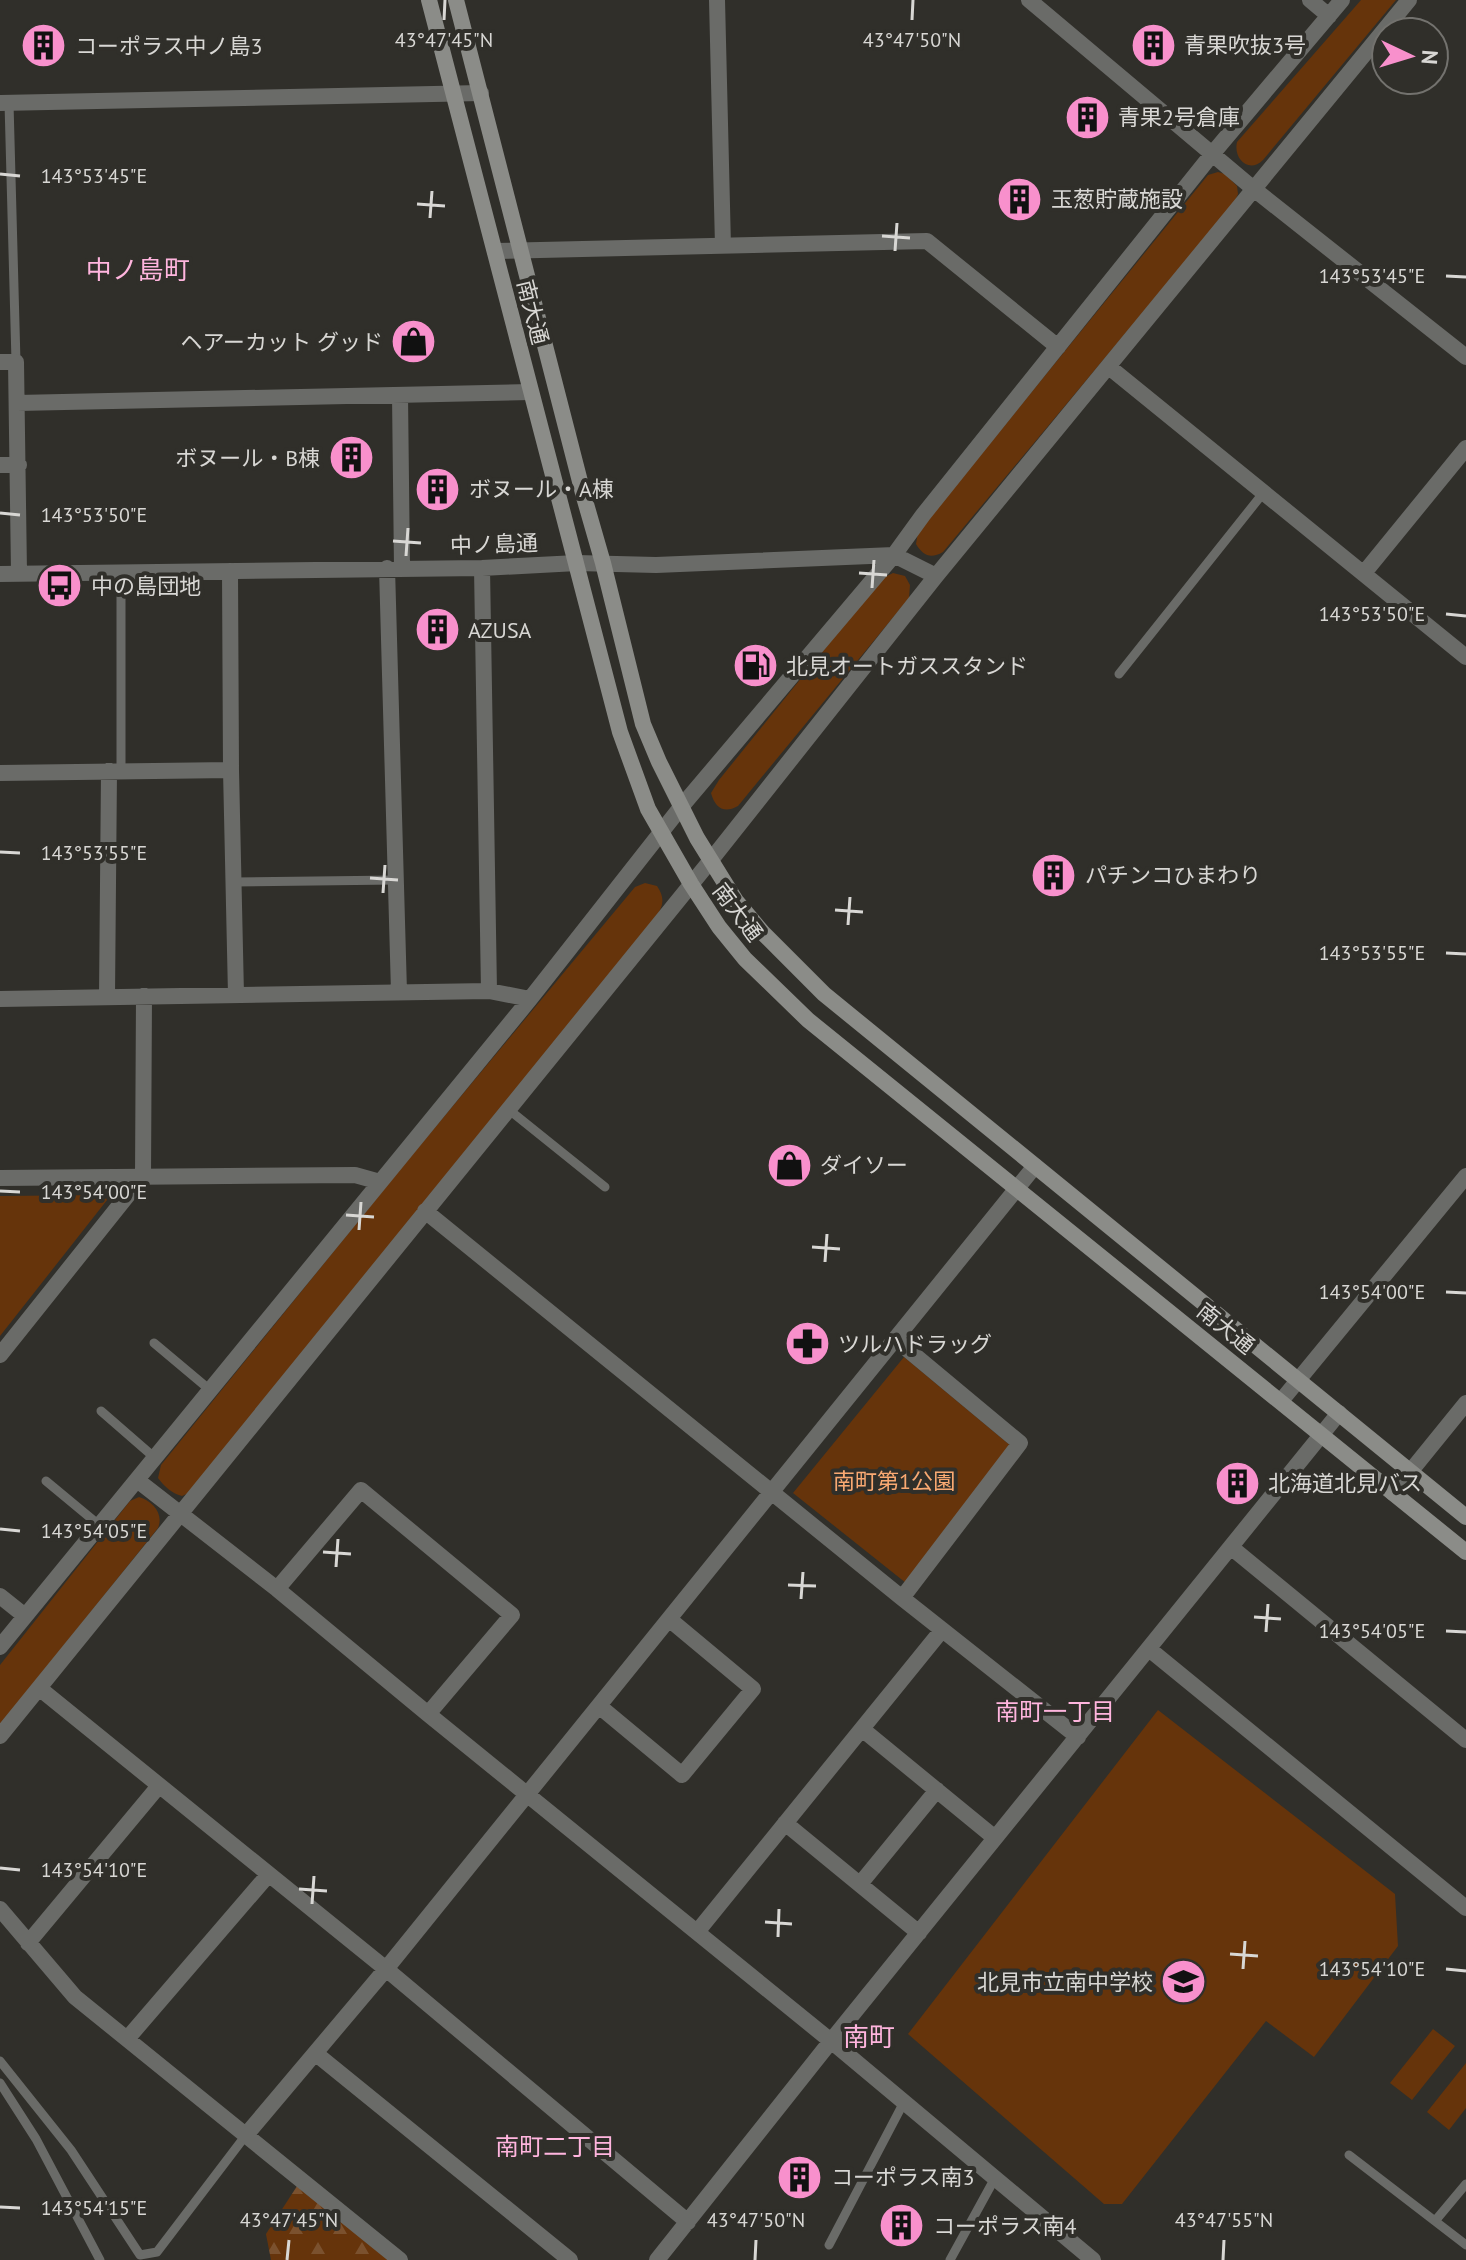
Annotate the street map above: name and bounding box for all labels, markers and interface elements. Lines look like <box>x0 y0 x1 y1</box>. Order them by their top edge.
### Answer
north arrow <box>1370 16 1450 96</box>
building icon: 青果吹抜3号 <box>1129 21 1177 69</box>
building icon: コーポラス中ノ島3 <box>20 22 68 70</box>
text: 43°47'45"N <box>395 27 493 53</box>
text: 43°47'50"N <box>863 27 961 53</box>
place label: 青果吹抜3号 <box>1184 31 1306 59</box>
place label: コーポラス中ノ島3 <box>75 32 263 60</box>
text: N <box>1415 49 1444 66</box>
building icon: 青果2号倉庫 <box>1063 93 1111 141</box>
place label: 青果2号倉庫 <box>1118 103 1240 131</box>
text: 143°53'45"E <box>41 163 147 189</box>
building icon: 玉葱貯蔵施設 <box>996 175 1044 223</box>
place label: 玉葱貯蔵施設 <box>1051 185 1183 213</box>
district label: 中ノ島町 <box>86 253 190 286</box>
text: 143°53'45"E <box>1319 263 1425 289</box>
street label: 南大通 <box>511 277 555 347</box>
shop icon: ヘアーカット グッド <box>390 318 438 366</box>
place label: ヘアーカット グッド <box>180 328 383 356</box>
building icon: ボヌール・B棟 <box>327 434 375 482</box>
place label: ボヌール・B棟 <box>175 444 320 472</box>
building icon: ボヌール・A棟 <box>414 465 462 513</box>
place label: ボヌール・A棟 <box>469 475 614 503</box>
text: 143°53'50"E <box>41 502 147 528</box>
street label: 中ノ島通 <box>450 528 538 560</box>
bus stop icon: 中の島団地 <box>36 562 84 610</box>
place label: 中の島団地 <box>91 572 201 600</box>
text: 143°53'50"E <box>1319 601 1425 627</box>
building icon: AZUSA <box>413 606 461 654</box>
place label: AZUSA <box>468 616 532 644</box>
fuel station icon: 北見オートガススタンド <box>731 642 779 690</box>
place label: 北見オートガススタンド <box>786 652 1028 680</box>
text: 143°53'55"E <box>41 840 147 866</box>
building icon: パチンコひまわり <box>1030 851 1078 899</box>
place label: パチンコひまわり <box>1085 861 1261 889</box>
street label: 南大通 <box>707 877 769 947</box>
text: 143°53'55"E <box>1319 940 1425 966</box>
shop icon: ダイソー <box>765 1141 813 1189</box>
place label: ダイソー <box>820 1151 908 1179</box>
text: 143°54'00"E <box>41 1179 147 1205</box>
text: 143°54'00"E <box>1319 1279 1425 1305</box>
street label: 南大通 <box>1192 1296 1260 1360</box>
pharmacy icon: ツルハドラッグ <box>783 1320 831 1368</box>
place label: ツルハドラッグ <box>838 1330 992 1358</box>
building icon: 北海道北見バス <box>1213 1459 1261 1507</box>
park label: 南町第1公園 <box>833 1467 955 1495</box>
place label: 北海道北見バス <box>1268 1469 1422 1497</box>
text: 143°54'05"E <box>41 1518 147 1544</box>
text: 143°54'05"E <box>1319 1618 1425 1644</box>
district label: 南町一丁目 <box>995 1696 1115 1727</box>
text: 143°54'10"E <box>41 1857 147 1883</box>
text: 143°54'10"E <box>1319 1956 1425 1982</box>
school or university icon: 北見市立南中学校 <box>1160 1958 1208 2006</box>
place label: 北見市立南中学校 <box>977 1968 1153 1996</box>
district label: 南町 <box>843 2020 895 2053</box>
district label: 南町二丁目 <box>495 2131 615 2162</box>
building icon: コーポラス南3 <box>776 2153 824 2201</box>
place label: コーポラス南3 <box>831 2163 975 2191</box>
text: 143°54'15"E <box>41 2195 147 2221</box>
building icon: コーポラス南4 <box>878 2202 926 2250</box>
text: 43°47'45"N <box>240 2207 338 2233</box>
text: 43°47'50"N <box>707 2207 805 2233</box>
text: 43°47'55"N <box>1175 2207 1273 2233</box>
place label: コーポラス南4 <box>933 2212 1077 2240</box>

